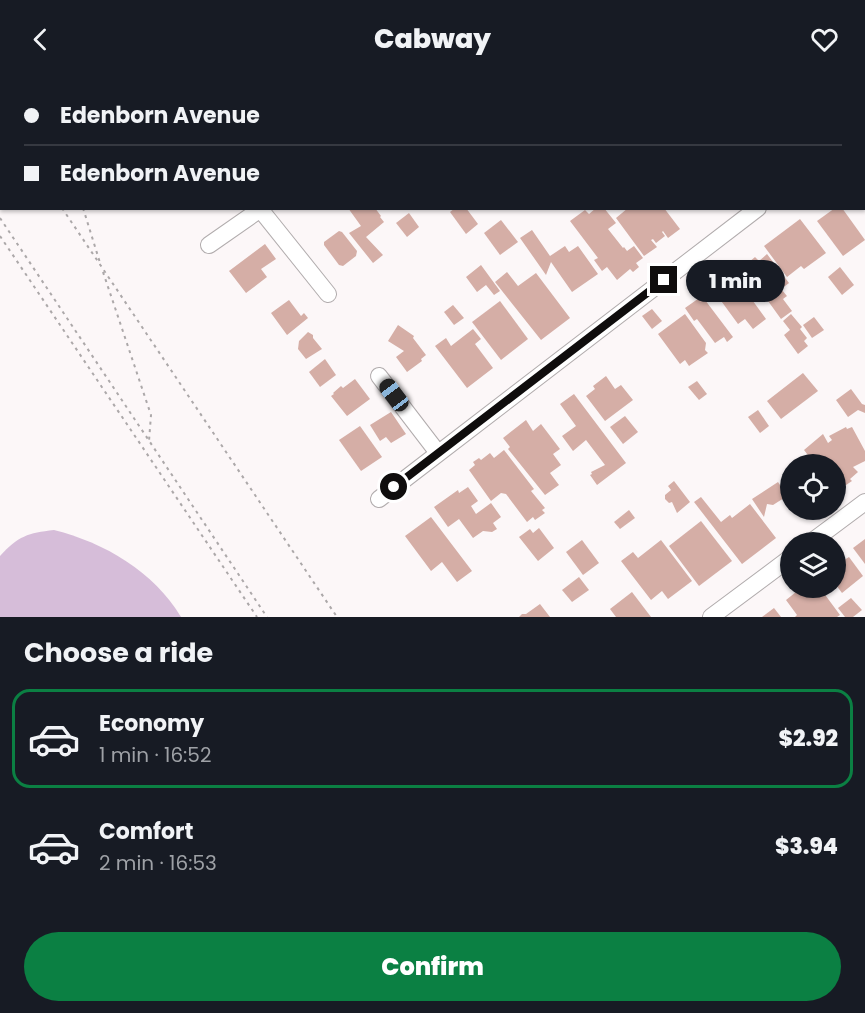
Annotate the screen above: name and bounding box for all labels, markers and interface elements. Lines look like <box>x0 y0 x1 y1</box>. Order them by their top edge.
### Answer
text: Cabway <box>374 20 491 57</box>
icon: back <box>24 23 57 56</box>
icon: heart <box>808 23 841 56</box>
text: Edenborn Avenue <box>60 100 260 131</box>
text: Edenborn Avenue <box>60 158 260 189</box>
callout: 1 min <box>685 259 784 301</box>
route end <box>650 266 677 293</box>
text: 1 min <box>709 267 762 295</box>
car <box>376 375 412 415</box>
map controls <box>780 454 846 598</box>
button: locate <box>780 454 846 520</box>
route start <box>380 473 407 500</box>
button: layers <box>780 532 846 598</box>
text: Choose a ride <box>24 634 213 671</box>
text: Economy <box>99 708 204 739</box>
icon: car <box>27 712 81 766</box>
text: $2.92 <box>778 723 838 754</box>
text: 1 min · 16:52 <box>99 741 211 769</box>
text: Comfort <box>99 816 193 847</box>
icon: car <box>27 820 81 874</box>
text: $3.94 <box>775 831 838 862</box>
text: 2 min · 16:53 <box>99 849 217 877</box>
button: Confirm <box>24 932 841 1001</box>

